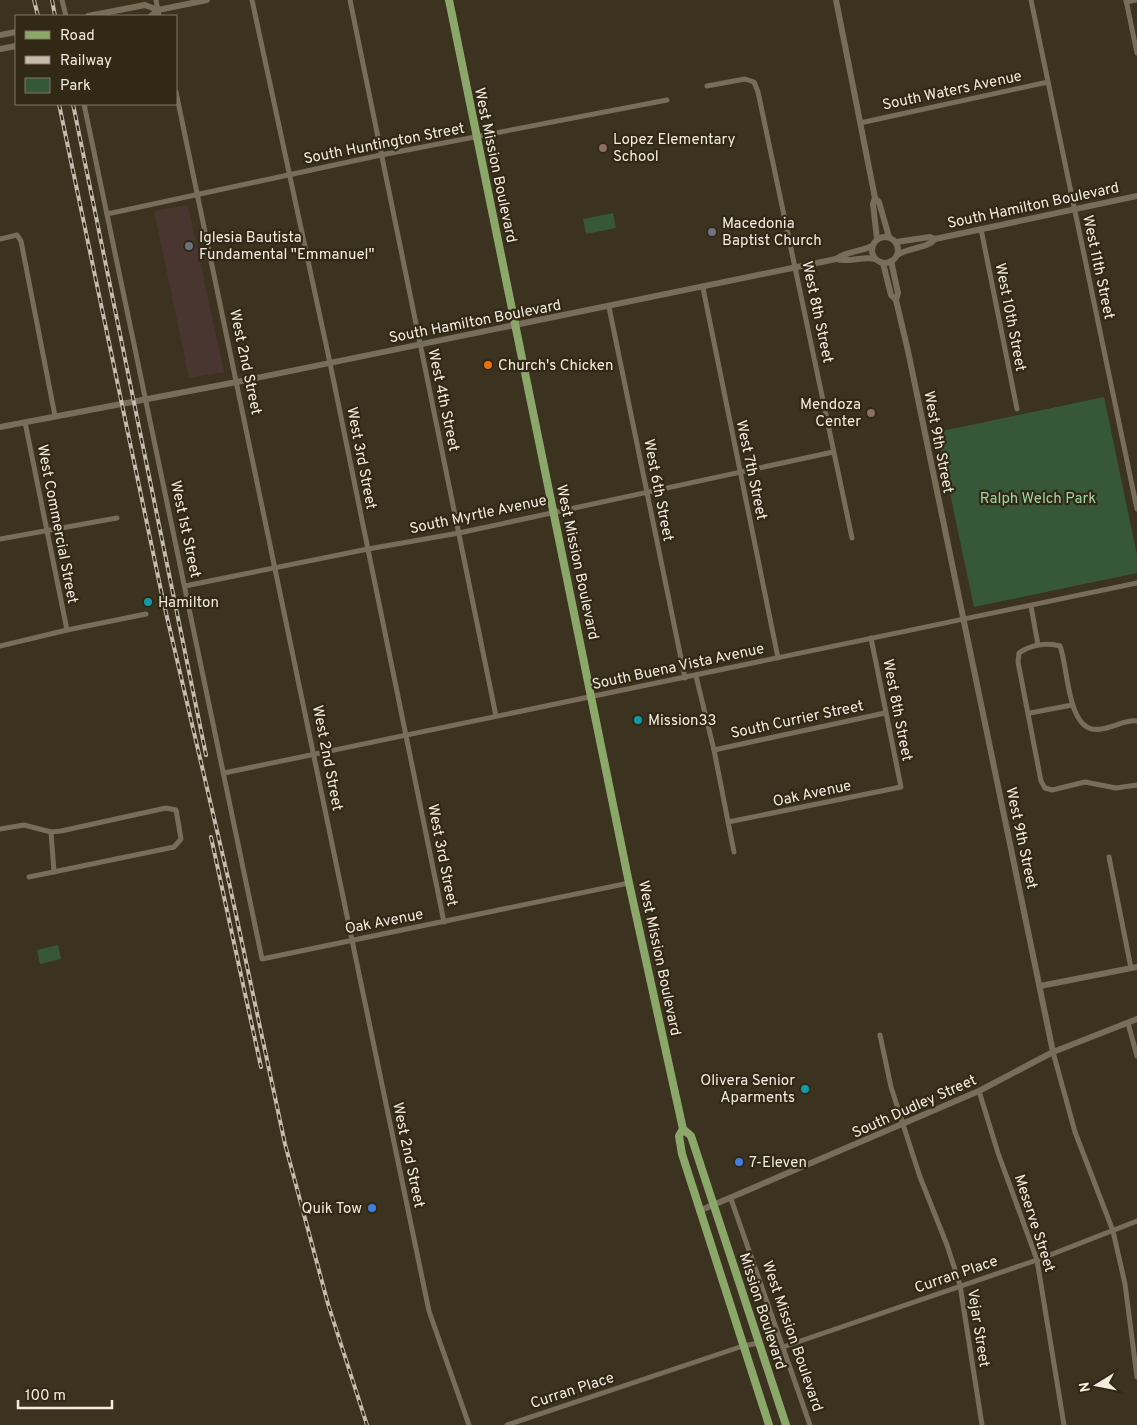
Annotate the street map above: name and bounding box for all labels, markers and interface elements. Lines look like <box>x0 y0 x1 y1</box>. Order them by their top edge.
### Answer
legend <box>15 15 178 105</box>
text: Road <box>60 27 95 46</box>
text: Railway <box>60 52 112 71</box>
street label: South Waters Avenue <box>881 67 1024 116</box>
text: Park <box>60 77 91 96</box>
street label: West Mission Boulevard <box>469 86 520 245</box>
street label: South Huntington Street <box>302 120 466 169</box>
place label: Lopez Elementary School <box>613 131 735 167</box>
marker: Lopez Elementary School <box>597 142 609 154</box>
street label: South Hamilton Boulevard <box>946 179 1121 234</box>
street label: West 11th Street <box>1077 213 1118 321</box>
place label: Macedonia Baptist Church <box>722 215 822 251</box>
marker: Macedonia Baptist Church <box>706 226 718 238</box>
place label: Iglesia Bautista Fundamental "Emmanuel" <box>199 229 374 265</box>
marker: Iglesia Bautista Fundamental "Emmanuel" <box>183 240 195 252</box>
street label: West 8th Street <box>796 260 837 365</box>
street label: West 10th Street <box>990 261 1029 373</box>
street label: South Hamilton Boulevard <box>388 296 563 349</box>
street label: West 2nd Street <box>224 308 265 417</box>
street label: West 4th Street <box>422 347 463 453</box>
place label: Church's Chicken <box>498 357 614 376</box>
marker: Church's Chicken <box>482 359 494 371</box>
street label: West 9th Street <box>918 389 957 495</box>
place label: Mendoza Center <box>800 396 861 432</box>
street label: West 3rd Street <box>341 405 380 511</box>
marker: Mendoza Center <box>865 407 877 419</box>
street label: West 7th Street <box>731 419 770 522</box>
street label: West 6th Street <box>638 437 677 543</box>
street label: West Commercial Street <box>32 443 81 606</box>
street label: West 1st Street <box>165 479 204 580</box>
street label: West Mission Boulevard <box>551 483 602 642</box>
park label: Ralph Welch Park <box>980 490 1096 509</box>
street label: South Myrtle Avenue <box>408 492 549 539</box>
place label: Hamilton <box>158 594 219 613</box>
marker: Hamilton <box>142 596 154 608</box>
street label: South Buena Vista Avenue <box>590 640 766 695</box>
street label: West 8th Street <box>877 658 916 763</box>
street label: South Currier Street <box>729 697 865 744</box>
street label: West 2nd Street <box>307 704 346 813</box>
place label: Mission33 <box>648 712 717 731</box>
marker: Mission33 <box>632 714 644 726</box>
street label: Oak Avenue <box>771 777 853 812</box>
street label: West 9th Street <box>1000 786 1041 891</box>
street label: West 3rd Street <box>422 802 461 908</box>
street label: West Mission Boulevard <box>633 879 684 1038</box>
street label: Oak Avenue <box>343 906 425 939</box>
street label: South Dudley Street <box>849 1071 980 1143</box>
place label: Olivera Senior Aparments <box>700 1072 795 1108</box>
marker: Olivera Senior Aparments <box>799 1083 811 1095</box>
street label: West 2nd Street <box>387 1101 428 1210</box>
place label: 7-Eleven <box>749 1154 807 1173</box>
marker: 7-Eleven <box>733 1156 745 1168</box>
street label: Meserve Street <box>1009 1172 1058 1275</box>
place label: Quik Tow <box>302 1200 362 1219</box>
marker: Quik Tow <box>366 1202 378 1214</box>
street label: Mission Boulevard <box>734 1251 789 1372</box>
street label: Curran Place <box>912 1252 1001 1299</box>
street label: West Mission Boulevard <box>757 1259 826 1414</box>
street label: Vejar Street <box>962 1288 993 1369</box>
north arrow <box>1072 1360 1122 1410</box>
street label: Curran Place <box>528 1369 617 1414</box>
scale bar <box>18 1378 111 1410</box>
text: N <box>1076 1381 1095 1393</box>
text: 100 m <box>25 1387 66 1406</box>

